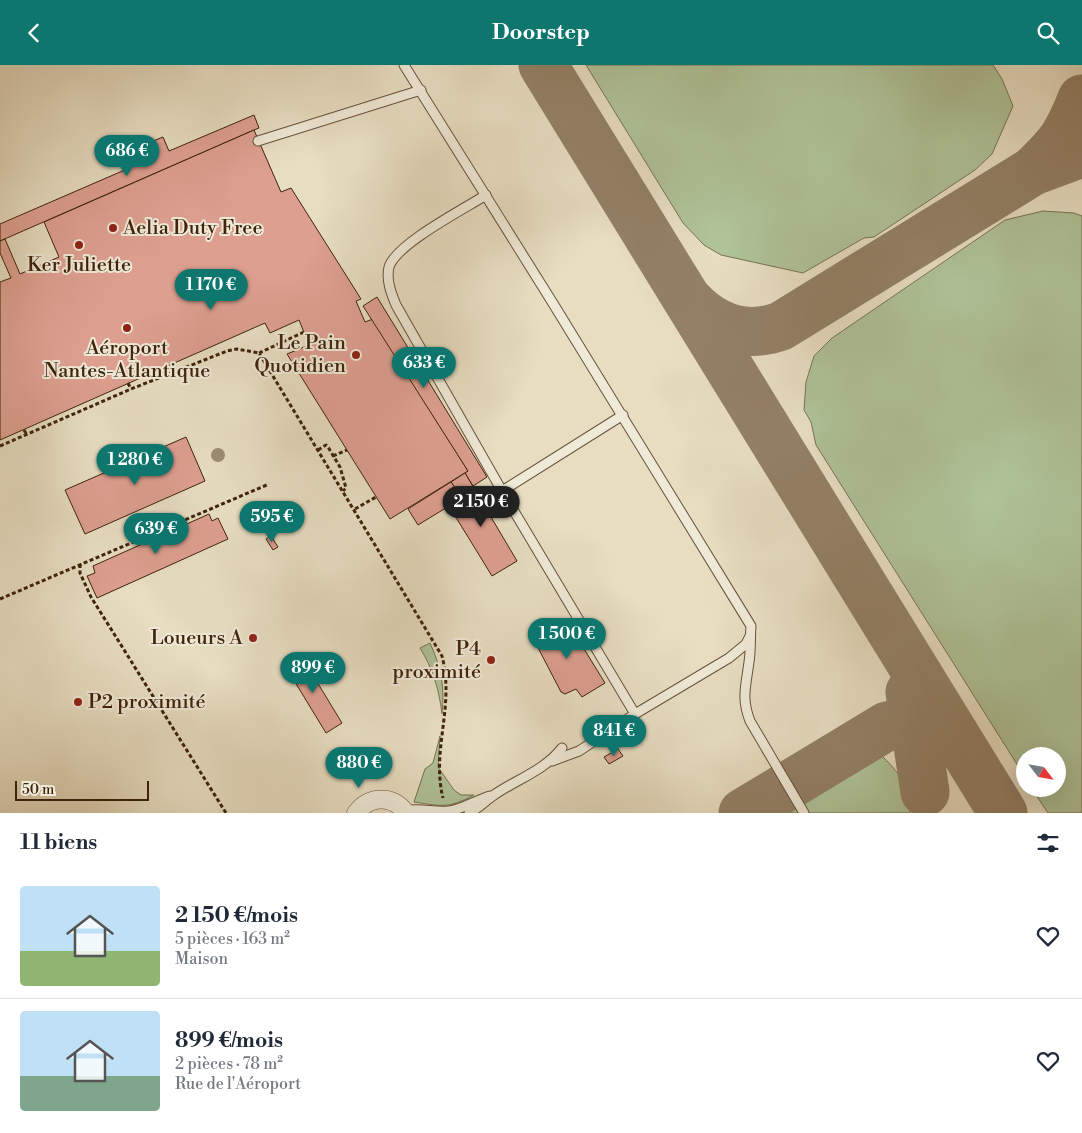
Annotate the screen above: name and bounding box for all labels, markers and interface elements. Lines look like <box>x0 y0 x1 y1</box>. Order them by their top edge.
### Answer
icon: back <box>20 19 48 47</box>
text: Doorstep <box>492 19 590 46</box>
icon: search <box>1034 19 1062 47</box>
pin: 686 € <box>92 135 162 177</box>
text: 686 € <box>105 141 149 161</box>
place label: Aelia Duty Free <box>122 216 263 241</box>
marker: Aelia Duty Free <box>107 222 119 234</box>
marker: Ker Juliette <box>73 239 85 251</box>
place label: Ker Juliette <box>27 253 131 278</box>
pin: 1 170 € <box>165 269 257 311</box>
text: 1 170 € <box>186 275 236 295</box>
marker: Aéroport Nantes-Atlantique <box>121 322 133 334</box>
place label: Le Pain Quotidien <box>254 331 346 379</box>
place label: Aéroport Nantes-Atlantique <box>44 336 210 384</box>
pin: 633 € <box>389 347 459 389</box>
marker: Le Pain Quotidien <box>350 349 362 361</box>
text: 633 € <box>403 353 445 373</box>
pin: 1 280 € <box>89 443 181 486</box>
text: 1 280 € <box>107 450 163 470</box>
pin: 2 150 € <box>435 485 527 528</box>
text: 2 150 € <box>454 492 508 512</box>
pin: 595 € <box>237 501 307 543</box>
text: 595 € <box>251 507 293 527</box>
pin: 639 € <box>121 513 191 555</box>
text: 639 € <box>135 519 177 539</box>
pin: 1 500 € <box>521 617 613 660</box>
text: 1 500 € <box>539 624 595 644</box>
place label: Loueurs A <box>150 626 244 651</box>
marker: Loueurs A <box>247 632 259 644</box>
place label: P4 proximité <box>393 637 481 685</box>
pin: 899 € <box>278 651 348 694</box>
marker: P4 proximité <box>485 654 497 666</box>
text: 899 € <box>291 658 335 678</box>
place label: P2 proximité <box>88 690 206 715</box>
marker: P2 proximité <box>72 696 84 708</box>
pin: 841 € <box>579 715 649 757</box>
text: 841 € <box>593 721 635 741</box>
pin: 880 € <box>324 747 394 789</box>
north arrow <box>1016 747 1066 797</box>
map controls <box>1016 747 1066 797</box>
text: 880 € <box>337 753 382 773</box>
scale bar <box>15 778 149 801</box>
text: 50 m <box>22 781 54 799</box>
icon: filters <box>1034 829 1062 857</box>
text: 11 biens <box>20 830 97 856</box>
text: 2 150 €/mois <box>175 903 298 929</box>
icon: home <box>60 906 120 966</box>
icon: heart <box>1034 922 1062 950</box>
text: 5 pièces · 163 m² <box>175 929 290 949</box>
text: Maison <box>175 949 228 969</box>
text: 899 €/mois <box>175 1028 283 1054</box>
icon: home <box>60 1031 120 1091</box>
icon: heart <box>1034 1047 1062 1075</box>
text: 2 pièces · 78 m² <box>175 1054 283 1074</box>
text: Rue de l'Aéroport <box>175 1074 301 1094</box>

